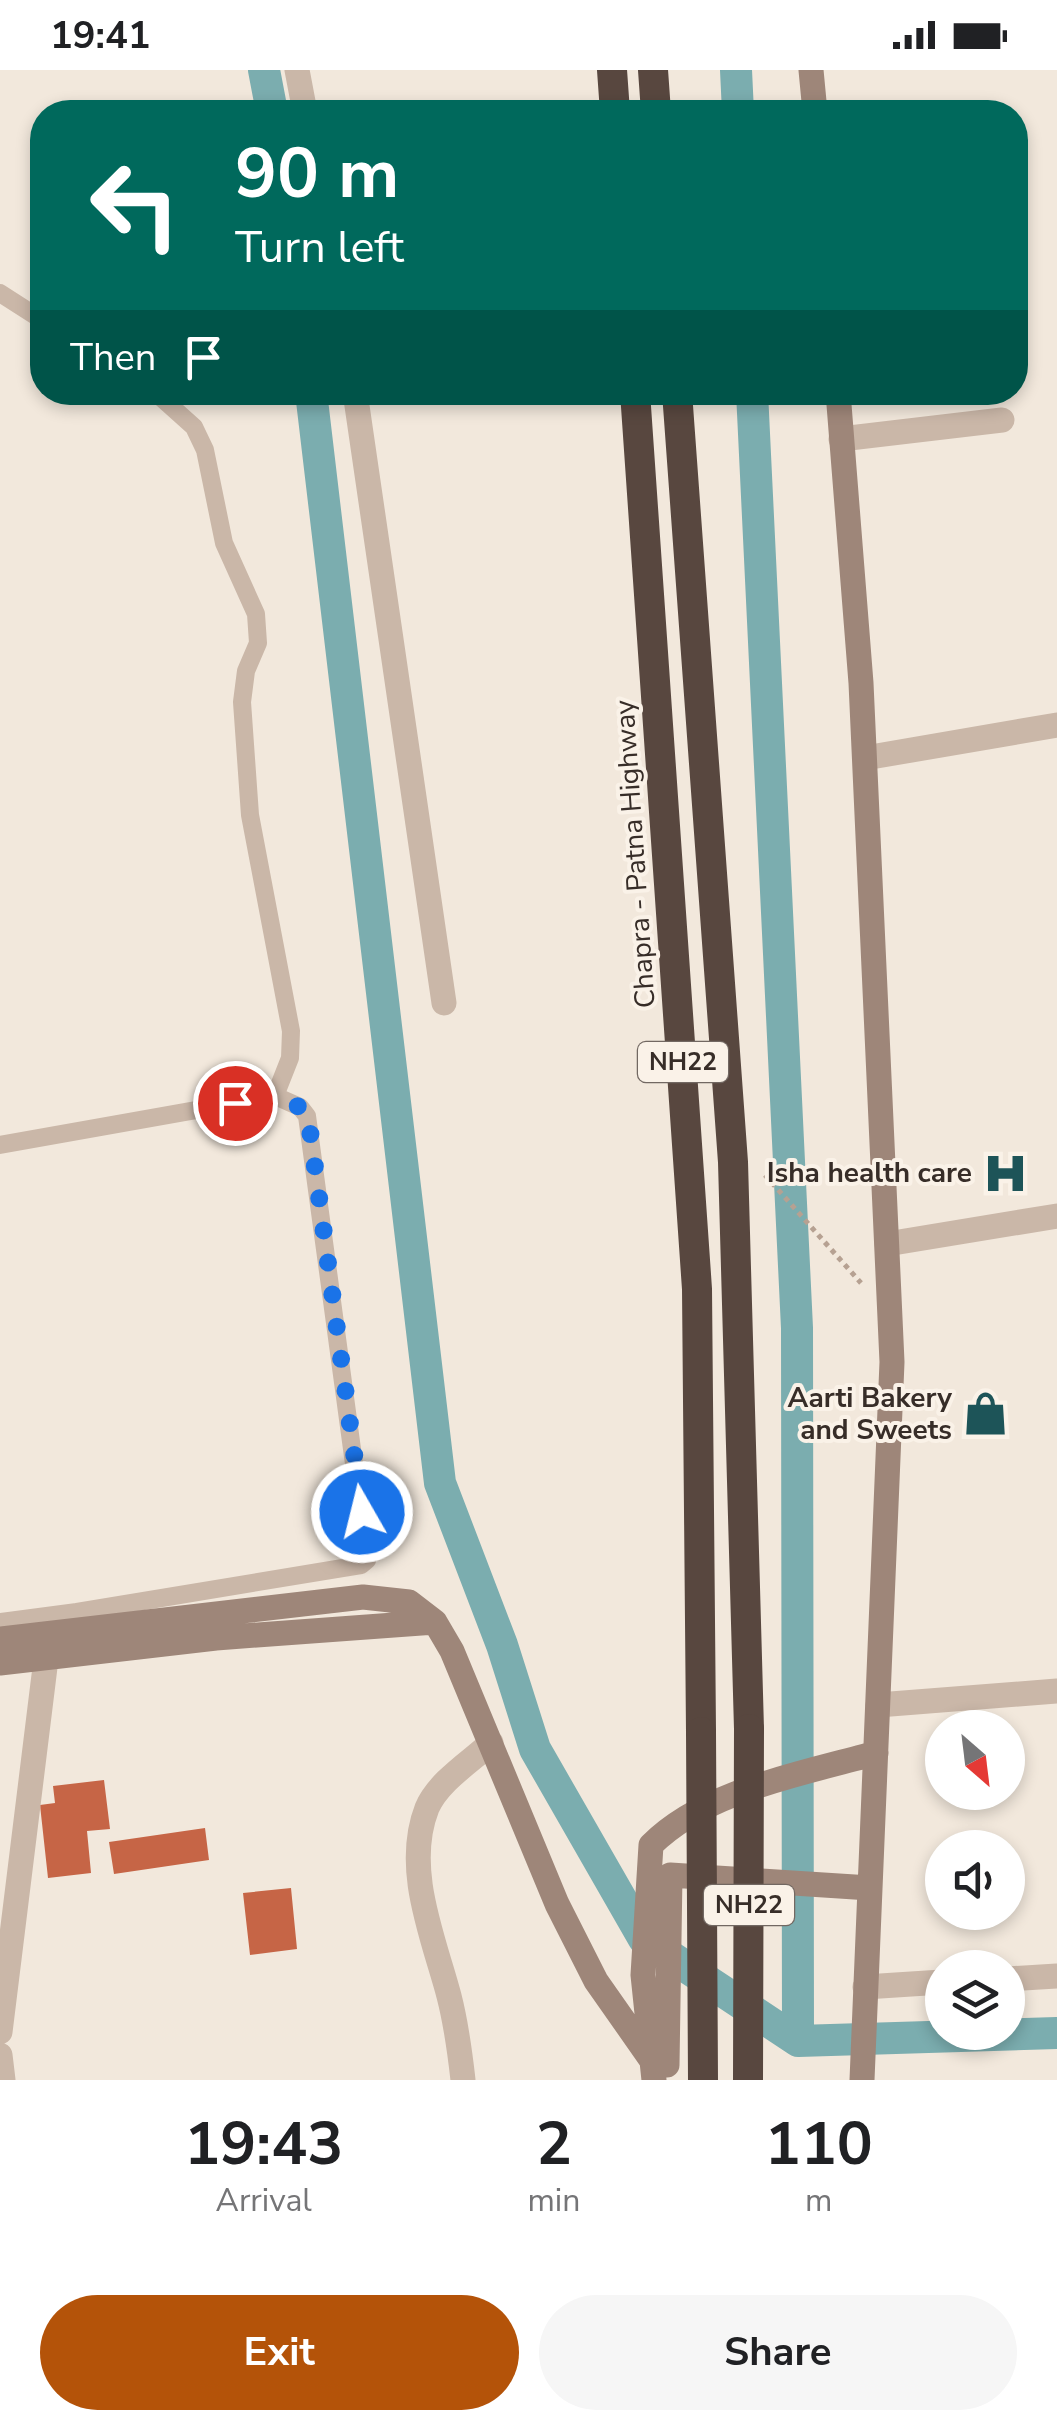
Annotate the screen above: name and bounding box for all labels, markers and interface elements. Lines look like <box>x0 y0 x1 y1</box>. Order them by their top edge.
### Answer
text: 19:41 <box>50 10 151 61</box>
text: 90 m <box>235 126 399 222</box>
icon: left <box>70 140 200 270</box>
text: Turn left <box>235 217 404 278</box>
icon: arrive <box>176 330 231 385</box>
text: Then <box>70 332 156 383</box>
street label: Chapra - Patna Highway <box>605 698 665 1009</box>
road number: NH22 <box>638 1042 728 1082</box>
pin <box>193 1061 278 1146</box>
icon: arrive <box>208 1076 263 1131</box>
hospital icon: Isha health care <box>981 1149 1029 1197</box>
place label: Isha health care <box>767 1154 972 1192</box>
place label: Aarti Bakery and Sweets <box>788 1379 952 1449</box>
shop icon: Aarti Bakery and Sweets <box>961 1390 1009 1438</box>
position arrow <box>310 1460 414 1564</box>
north arrow <box>925 1710 1025 1810</box>
map controls <box>925 1710 1025 2050</box>
button: sound <box>925 1830 1025 1930</box>
road number: NH22 <box>704 1885 794 1925</box>
button: layers <box>925 1950 1025 2050</box>
text: 19:43 <box>184 2103 343 2185</box>
text: 2 <box>536 2103 572 2185</box>
text: 110 <box>765 2103 873 2185</box>
text: Arrival <box>216 2179 312 2222</box>
text: min <box>527 2179 580 2222</box>
text: m <box>805 2179 832 2222</box>
button: Exit <box>40 2295 519 2410</box>
button: Share <box>539 2295 1017 2410</box>

